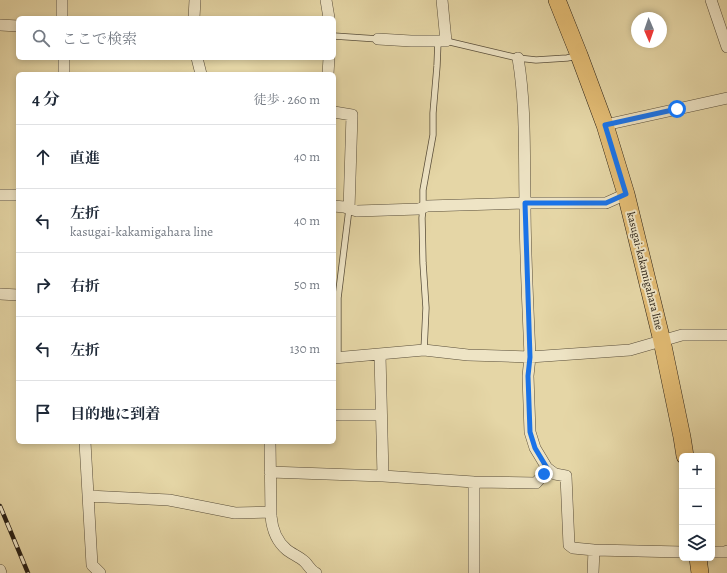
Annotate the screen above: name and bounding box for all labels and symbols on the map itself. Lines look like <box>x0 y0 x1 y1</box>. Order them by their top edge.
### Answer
north arrow <box>631 12 667 48</box>
route start <box>668 100 686 118</box>
street label: kasugai-kakamigahara line <box>623 210 667 332</box>
route end <box>535 465 553 483</box>

